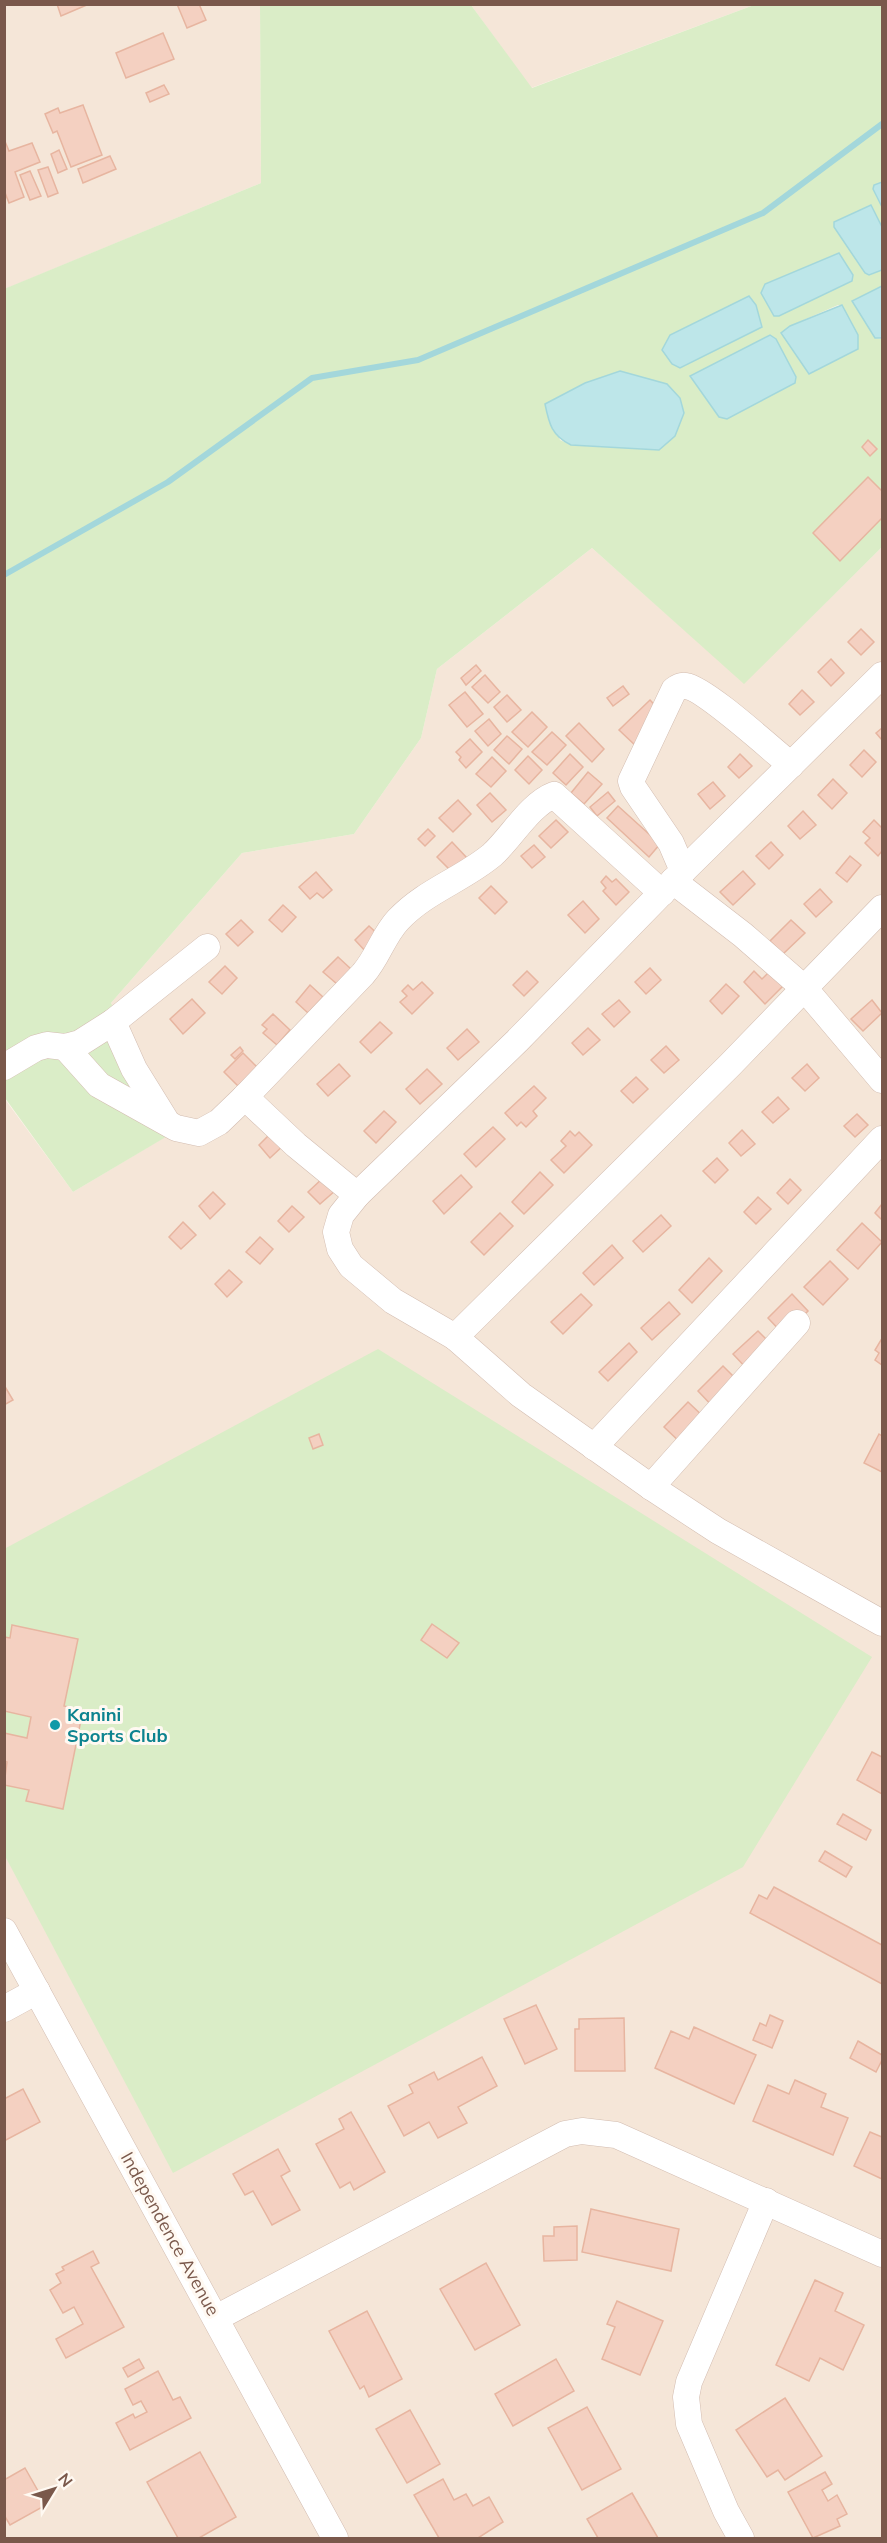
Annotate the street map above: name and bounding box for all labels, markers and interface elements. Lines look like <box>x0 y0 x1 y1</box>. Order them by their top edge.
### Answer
place label: Kanini Sports Club <box>67 1703 168 1747</box>
marker: Kanini Sports Club <box>48 1718 62 1732</box>
street label: Independence Avenue <box>116 2148 225 2320</box>
north arrow <box>24 2459 84 2519</box>
text: N <box>54 2469 77 2491</box>

